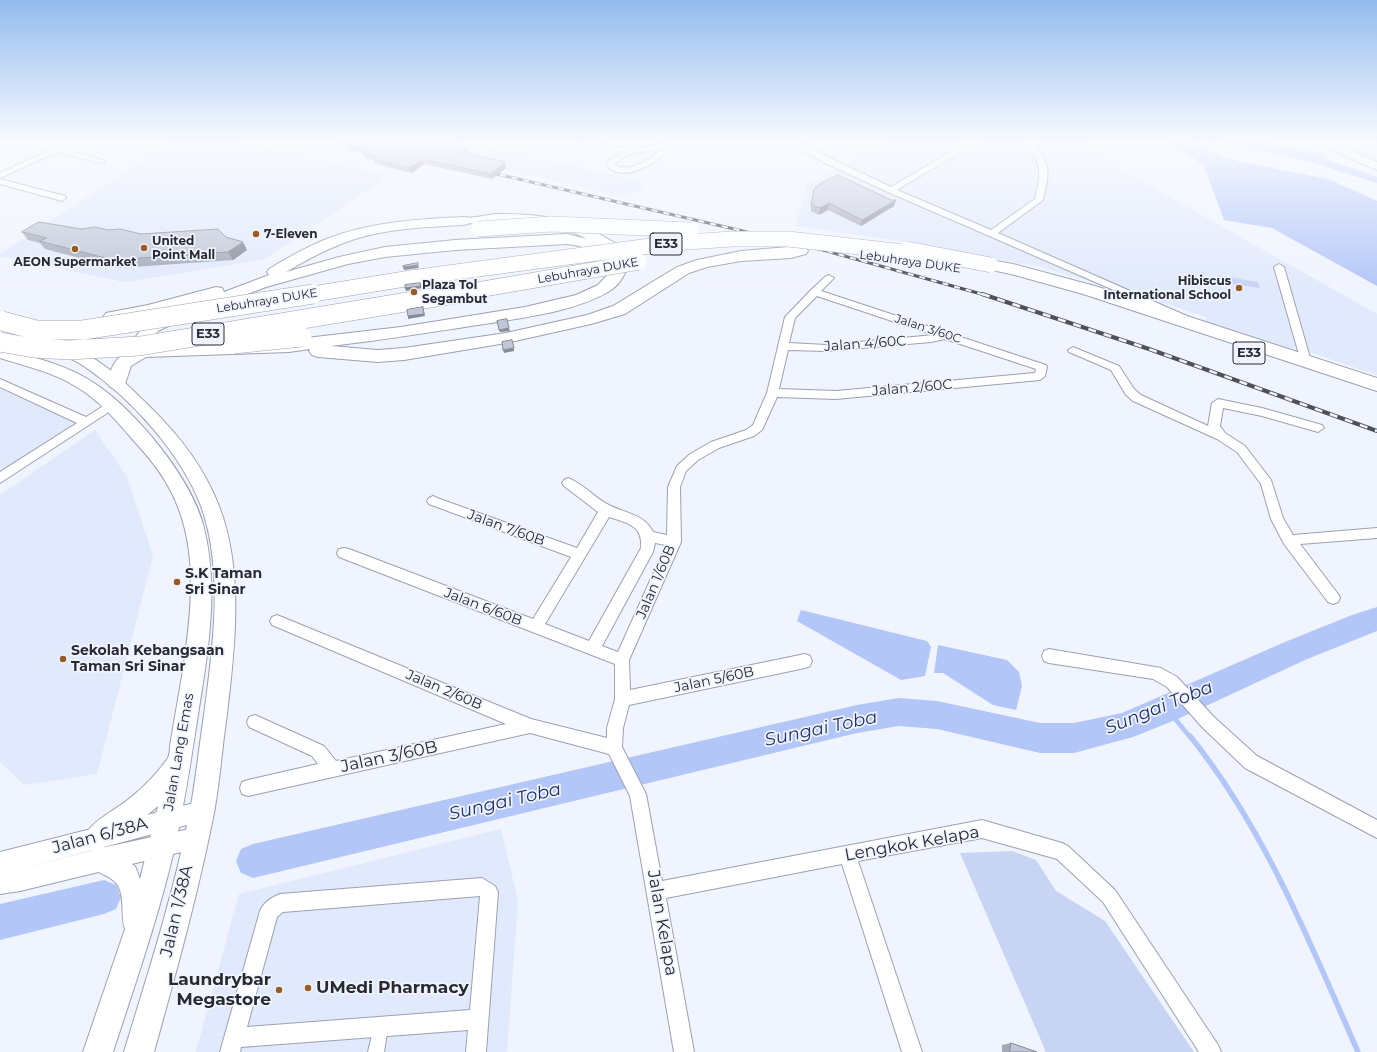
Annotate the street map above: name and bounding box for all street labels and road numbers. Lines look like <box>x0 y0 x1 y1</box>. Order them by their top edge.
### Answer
road number: E33 <box>650 233 682 255</box>
street label: Lebuhraya DUKE <box>858 248 962 276</box>
street label: Lebuhraya DUKE <box>536 255 640 287</box>
street label: Lebuhraya DUKE <box>215 286 319 316</box>
street label: Jalan 3/60C <box>893 311 963 347</box>
road number: E33 <box>192 323 224 345</box>
street label: Jalan 4/60C <box>823 333 907 355</box>
road number: E33 <box>1233 342 1265 364</box>
street label: Jalan 2/60C <box>871 376 953 400</box>
street label: Jalan 7/60B <box>465 506 547 550</box>
street label: Jalan 1/60B <box>633 543 679 621</box>
street label: Jalan 6/60B <box>442 584 524 630</box>
street label: Jalan 5/60B <box>673 663 755 697</box>
street label: Jalan 2/60B <box>403 666 485 714</box>
street label: Jalan Lang Emas <box>160 692 198 812</box>
street label: Jalan 3/60B <box>339 737 439 777</box>
street label: Jalan 6/38A <box>50 813 150 859</box>
street label: Lengkok Kelapa <box>843 822 981 866</box>
street label: Jalan 1/38A <box>157 863 197 959</box>
street label: Jalan Kelapa <box>643 868 681 978</box>

